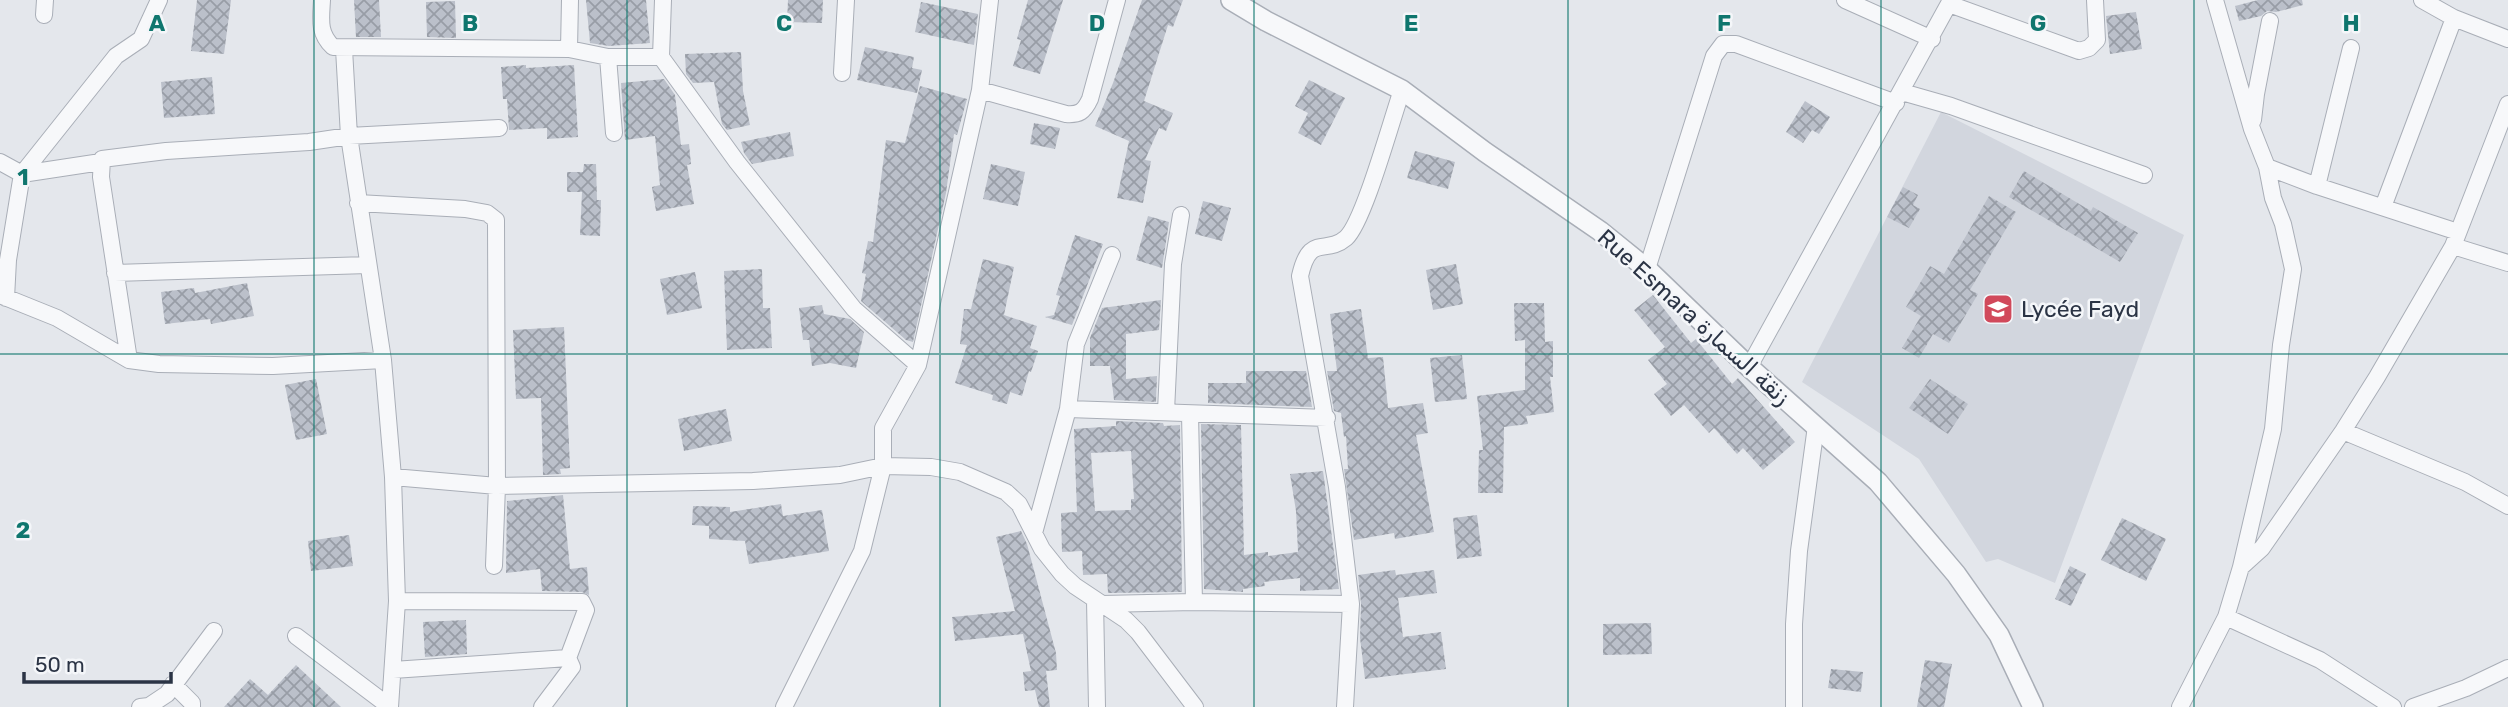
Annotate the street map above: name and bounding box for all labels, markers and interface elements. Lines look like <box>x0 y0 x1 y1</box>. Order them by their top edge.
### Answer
text: A <box>149 9 166 37</box>
text: B <box>462 9 478 37</box>
text: C <box>776 9 792 37</box>
text: D <box>1089 9 1105 37</box>
text: E <box>1404 9 1418 37</box>
text: F <box>1717 9 1731 37</box>
text: G <box>2030 9 2046 37</box>
text: H <box>2342 9 2360 37</box>
text: 1 <box>17 163 29 191</box>
street label: Rue Esmara زنقة السمارة <box>1592 223 1796 411</box>
school or university icon: Lycée Fayd <box>1981 292 2015 326</box>
place label: Lycée Fayd <box>2021 295 2139 323</box>
text: 2 <box>16 516 30 544</box>
scale bar <box>24 640 172 684</box>
text: 50 m <box>35 652 85 677</box>

